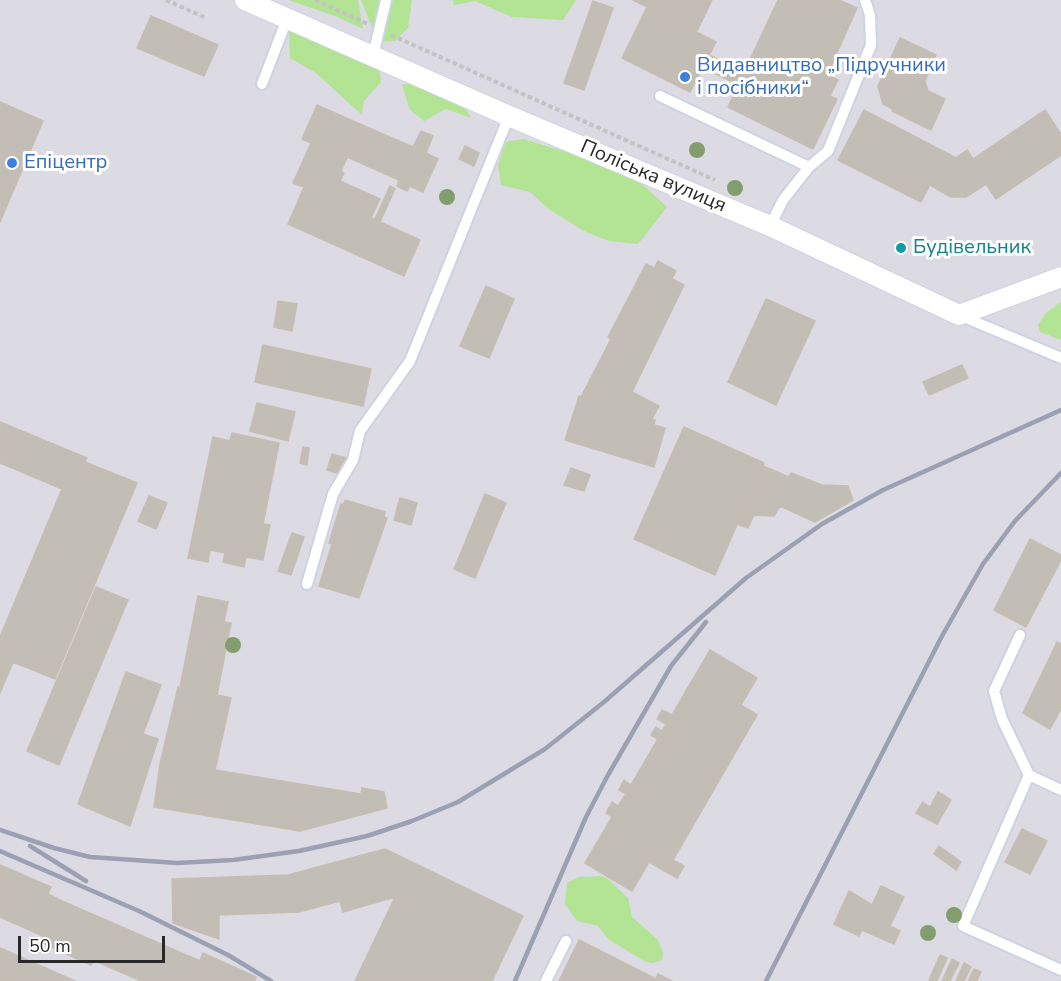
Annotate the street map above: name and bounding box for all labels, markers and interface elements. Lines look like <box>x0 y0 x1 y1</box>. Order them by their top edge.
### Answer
place label: Видавництво „Підручники і посібники“ <box>697 54 946 101</box>
marker: Видавництво „Підручники і посібники“ <box>678 70 692 84</box>
street label: Поліська вулиця <box>577 135 729 219</box>
place label: Епіцентр <box>24 151 107 175</box>
marker: Епіцентр <box>5 156 19 170</box>
place label: Будівельник <box>913 236 1031 260</box>
marker: Будівельник <box>894 241 908 255</box>
scale bar <box>21 924 168 962</box>
text: 50 m <box>29 934 71 958</box>

